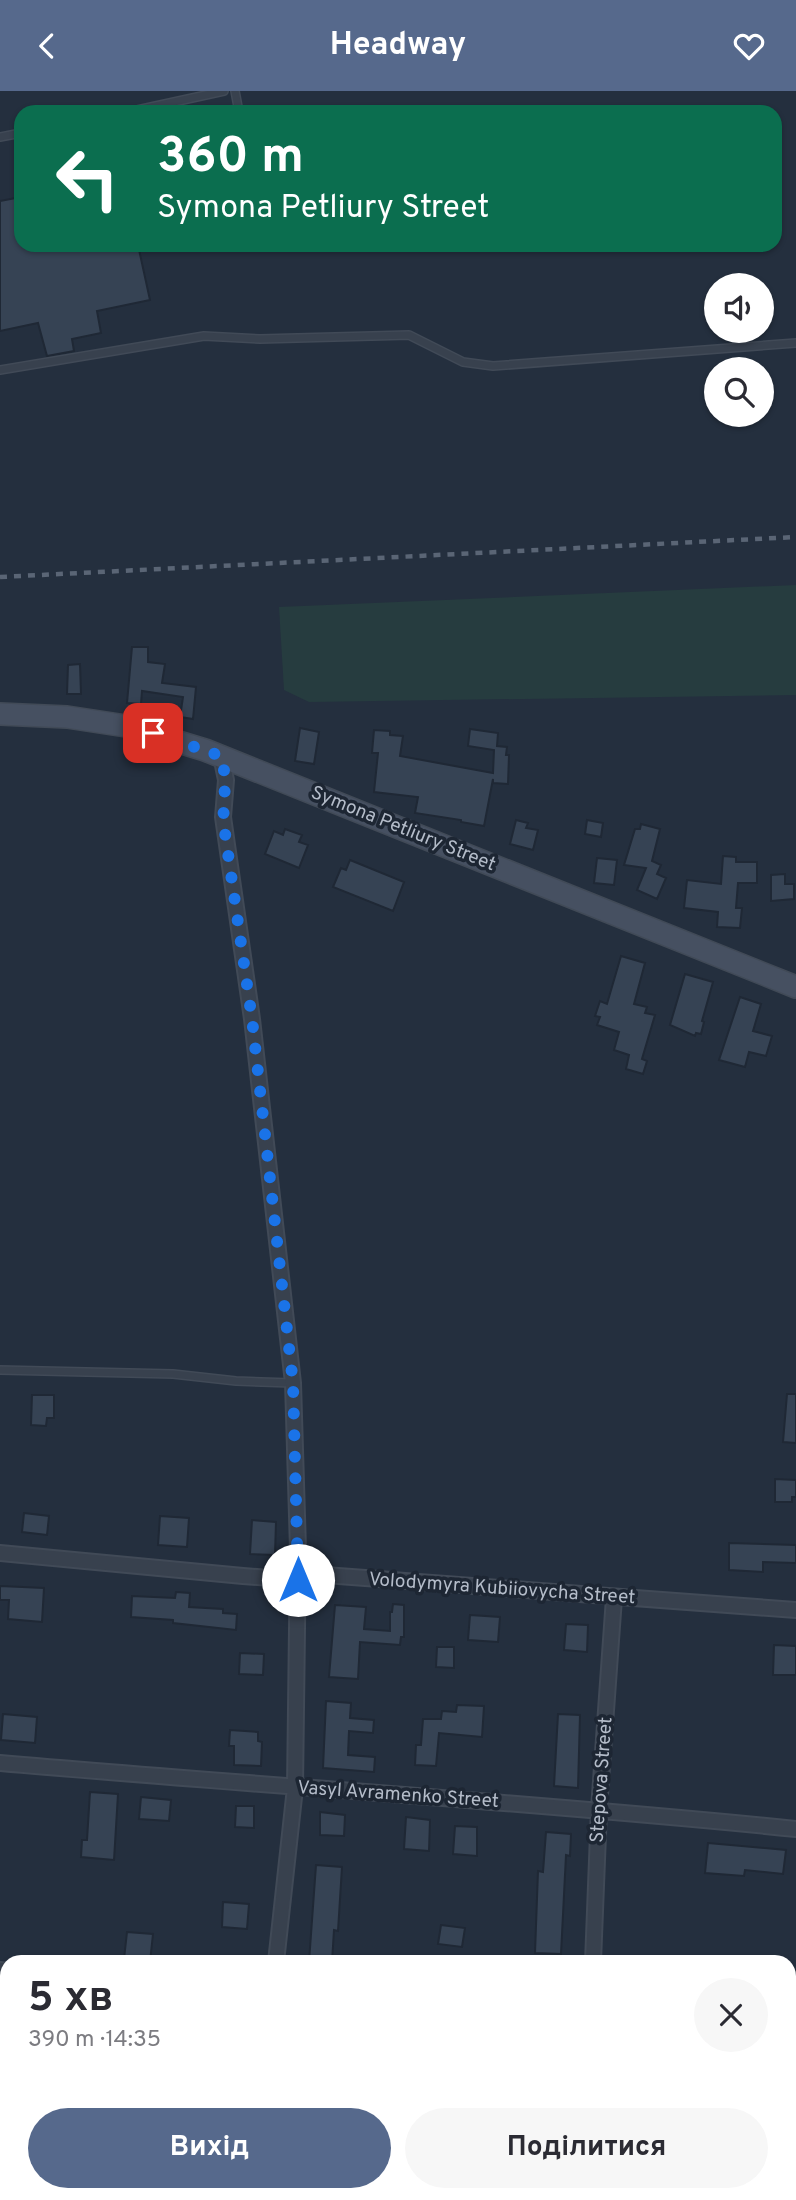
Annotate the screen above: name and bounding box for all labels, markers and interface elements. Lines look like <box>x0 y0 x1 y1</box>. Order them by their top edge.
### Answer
text: Headway <box>330 26 466 66</box>
icon: back <box>28 27 66 65</box>
icon: heart <box>730 27 768 65</box>
text: 360 m <box>157 128 304 190</box>
icon: left <box>42 133 133 224</box>
text: Symona Petliury Street <box>157 189 489 229</box>
map controls <box>704 273 774 427</box>
button: sound <box>704 273 774 343</box>
button: search <box>704 357 774 427</box>
pin <box>123 703 183 763</box>
icon: arrive <box>134 714 172 752</box>
street label: Symona Petliury Street <box>307 781 499 877</box>
position arrow <box>261 1543 335 1617</box>
street label: Volodymyra Kubiiovycha Street <box>368 1568 636 1610</box>
street label: Stepova Street <box>586 1716 618 1844</box>
street label: Vasyl Avramenko Street <box>296 1776 500 1814</box>
text: 5 хв <box>28 1973 113 2026</box>
button: close <box>694 1978 768 2052</box>
text: 390 m · 14:35 <box>28 2026 161 2055</box>
button: Вихід <box>28 2108 391 2188</box>
button: Поділитися <box>405 2108 768 2188</box>

